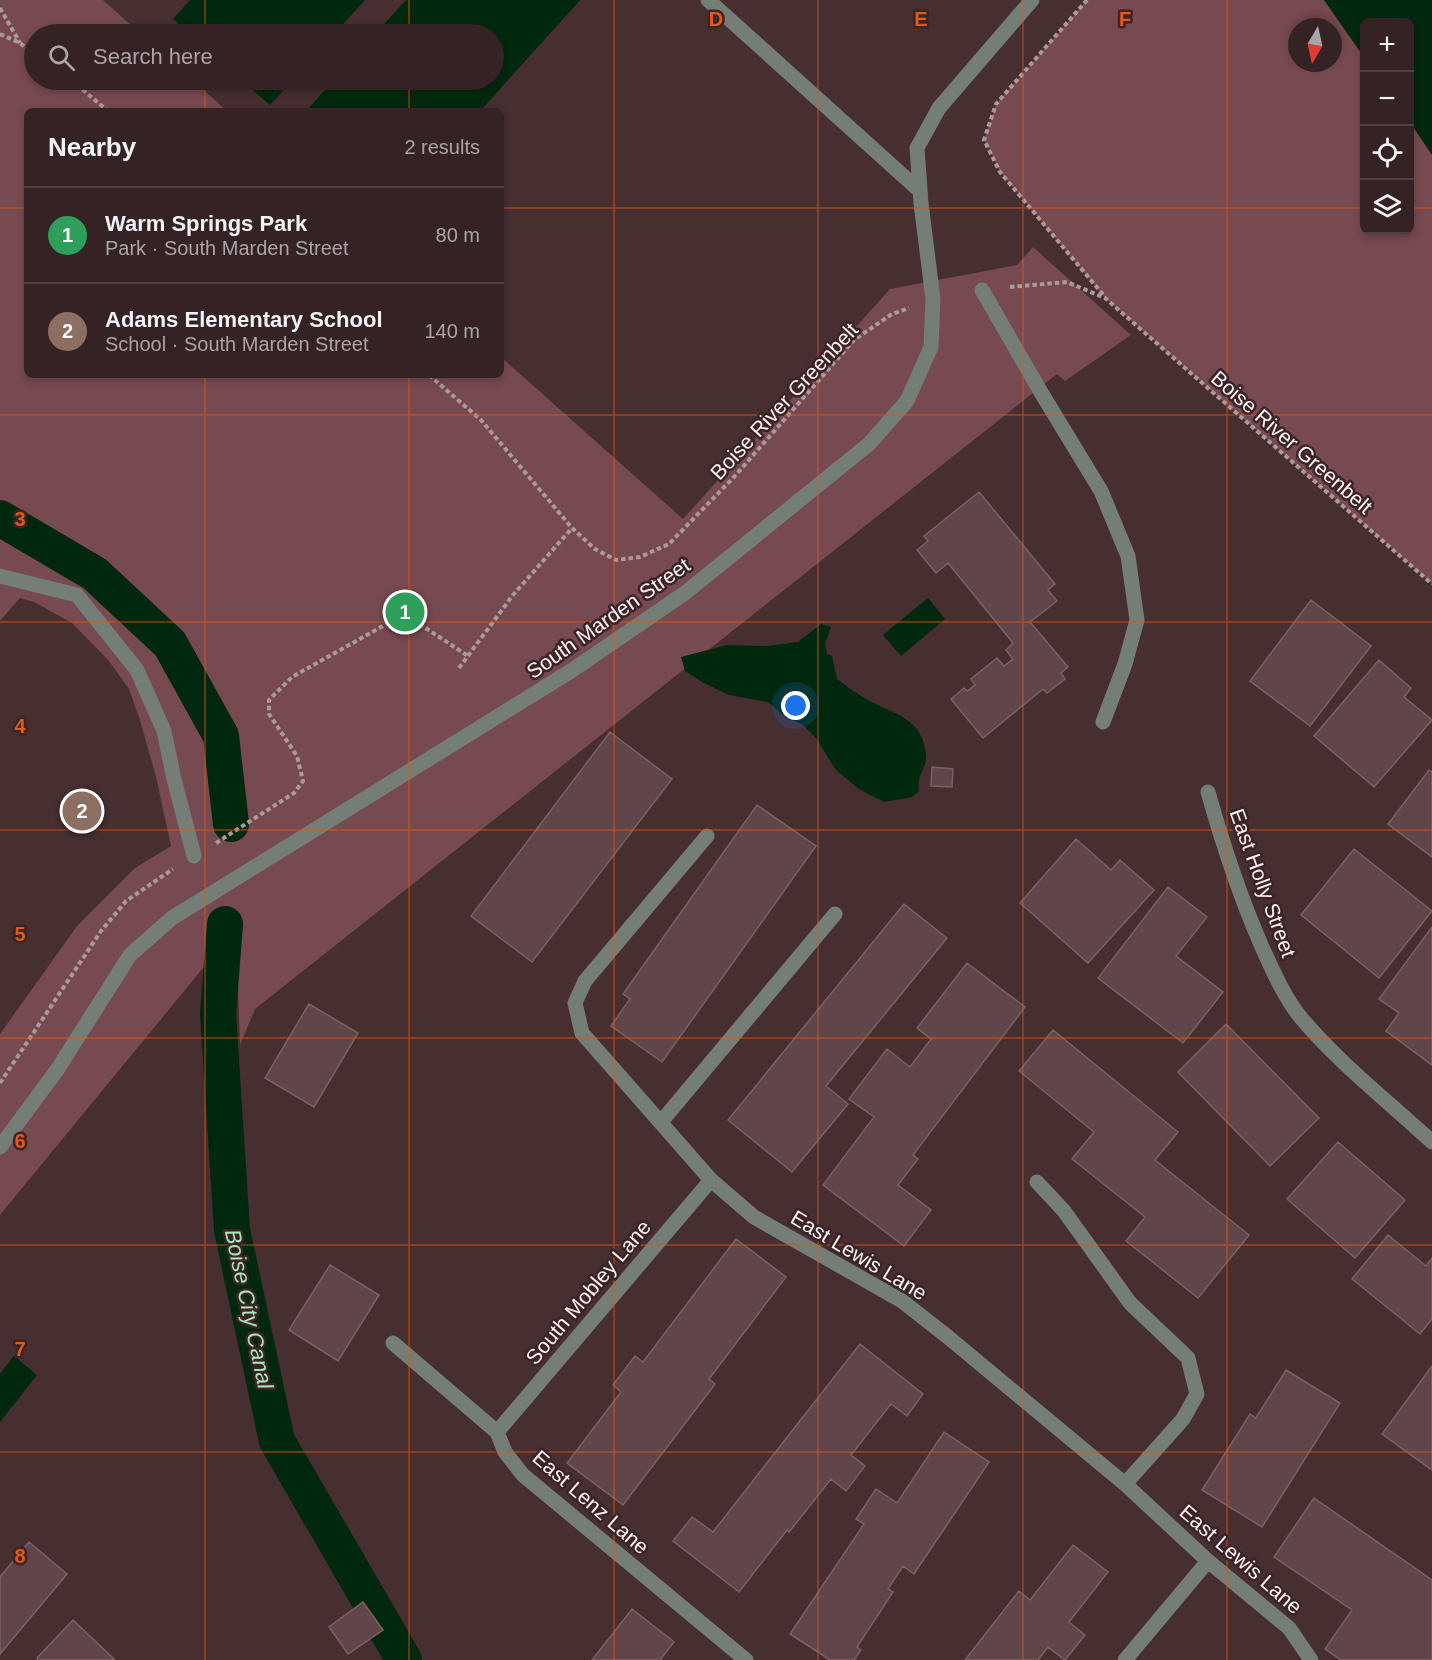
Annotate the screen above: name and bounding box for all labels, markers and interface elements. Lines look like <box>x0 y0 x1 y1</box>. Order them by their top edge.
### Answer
text: D <box>709 8 723 30</box>
text: E <box>914 8 928 30</box>
text: F <box>1119 8 1131 30</box>
north arrow <box>1288 18 1342 72</box>
map controls <box>1360 18 1414 234</box>
button: + <box>1360 18 1414 72</box>
search box <box>24 24 504 90</box>
icon: search <box>45 41 78 74</box>
text: Search here <box>93 44 213 69</box>
button: − <box>1360 72 1414 126</box>
button: locate <box>1360 126 1414 180</box>
text: Nearby <box>48 132 136 162</box>
text: 2 results <box>404 136 480 158</box>
button: layers <box>1360 180 1414 234</box>
text: Warm Springs Park <box>105 211 307 236</box>
text: 1 <box>62 224 73 246</box>
text: 80 m <box>436 224 480 246</box>
text: Park · South Marden Street <box>105 237 348 259</box>
text: Adams Elementary School <box>105 307 383 332</box>
street label: Boise River Greenbelt <box>706 318 863 484</box>
text: 2 <box>62 320 73 342</box>
text: 140 m <box>424 320 480 342</box>
text: School · South Marden Street <box>105 333 368 355</box>
street label: Boise River Greenbelt <box>1207 366 1377 518</box>
text: 3 <box>14 508 26 530</box>
street label: South Marden Street <box>522 553 694 683</box>
pin: 1 <box>386 590 424 634</box>
your location <box>781 691 810 720</box>
text: 4 <box>14 715 26 737</box>
pin: 2 <box>62 788 101 834</box>
street label: East Holly Street <box>1225 806 1301 961</box>
text: 5 <box>14 923 26 945</box>
text: 6 <box>14 1130 26 1152</box>
street label: East Lewis Lane <box>787 1205 931 1305</box>
street label: South Mobley Lane <box>521 1215 655 1369</box>
water label: Boise City Canal <box>220 1227 278 1392</box>
text: 7 <box>14 1338 26 1360</box>
street label: East Lenz Lane <box>528 1445 654 1559</box>
street label: East Lewis Lane <box>1175 1500 1307 1618</box>
text: 8 <box>14 1545 26 1567</box>

